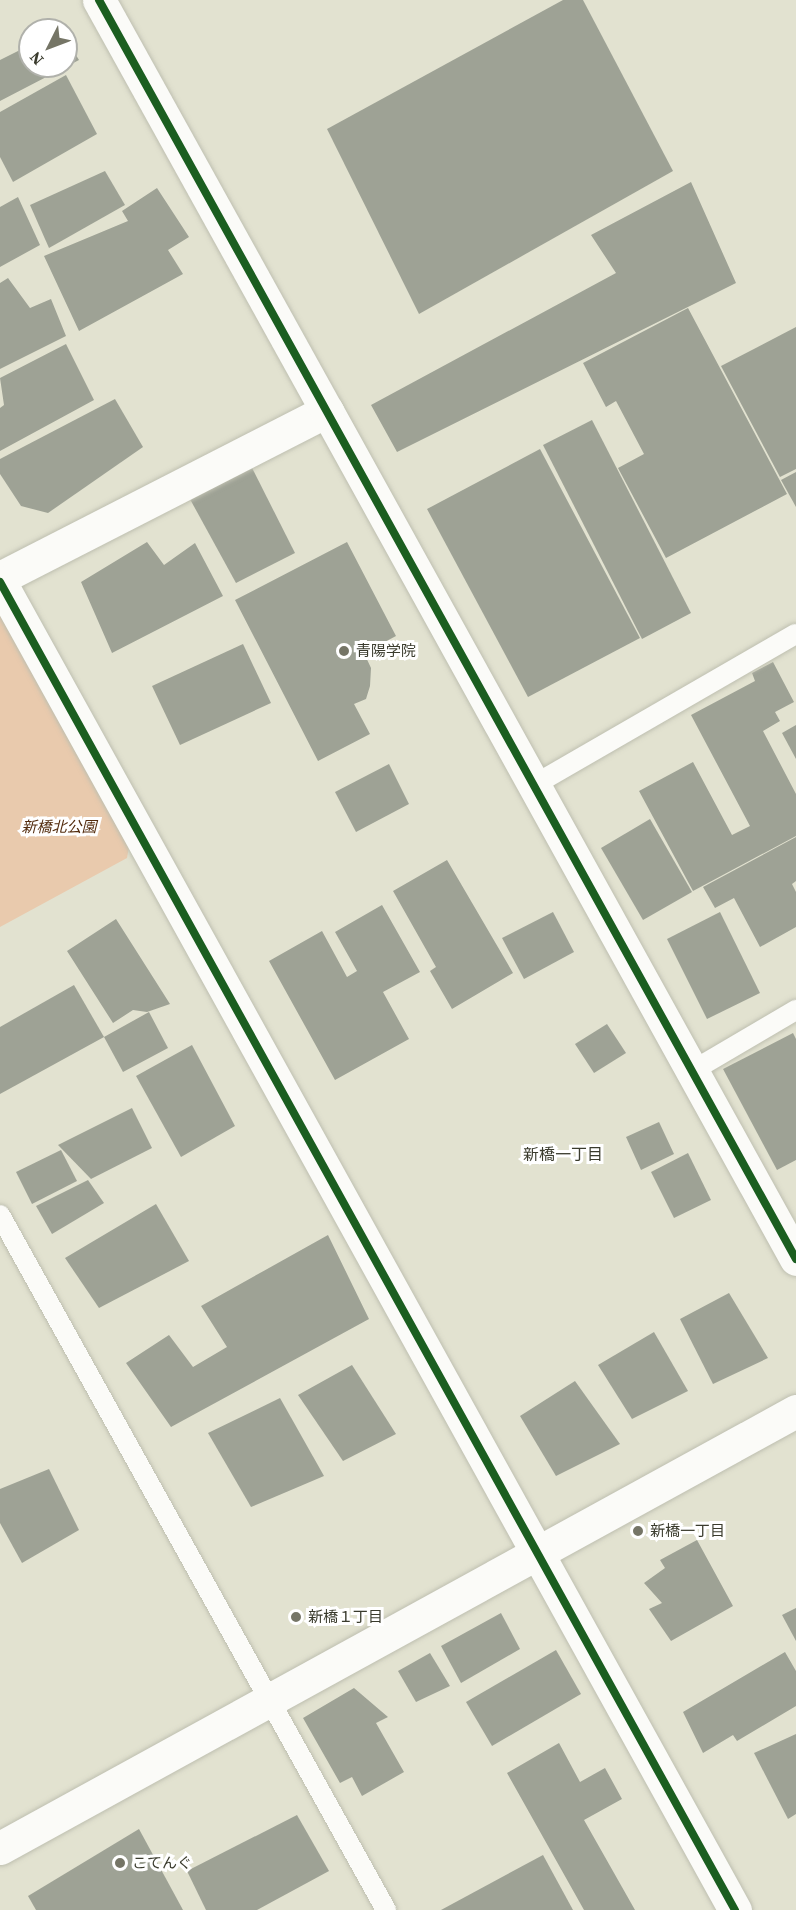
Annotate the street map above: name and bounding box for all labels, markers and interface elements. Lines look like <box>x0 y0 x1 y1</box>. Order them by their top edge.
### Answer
north arrow <box>18 18 78 78</box>
text: N <box>24 47 48 70</box>
place label: 青陽学院 <box>356 642 416 660</box>
marker: 青陽学院 <box>337 644 351 658</box>
park label: 新橋北公園 <box>22 818 96 836</box>
district label: 新橋一丁目 <box>523 1144 603 1164</box>
place label: 新橋一丁目 <box>650 1522 725 1540</box>
marker: 新橋一丁目 <box>631 1524 645 1538</box>
place label: 新橋１丁目 <box>308 1608 383 1626</box>
marker: 新橋１丁目 <box>289 1610 303 1624</box>
place label: こてんぐ <box>132 1854 192 1872</box>
marker: こてんぐ <box>113 1856 127 1870</box>

